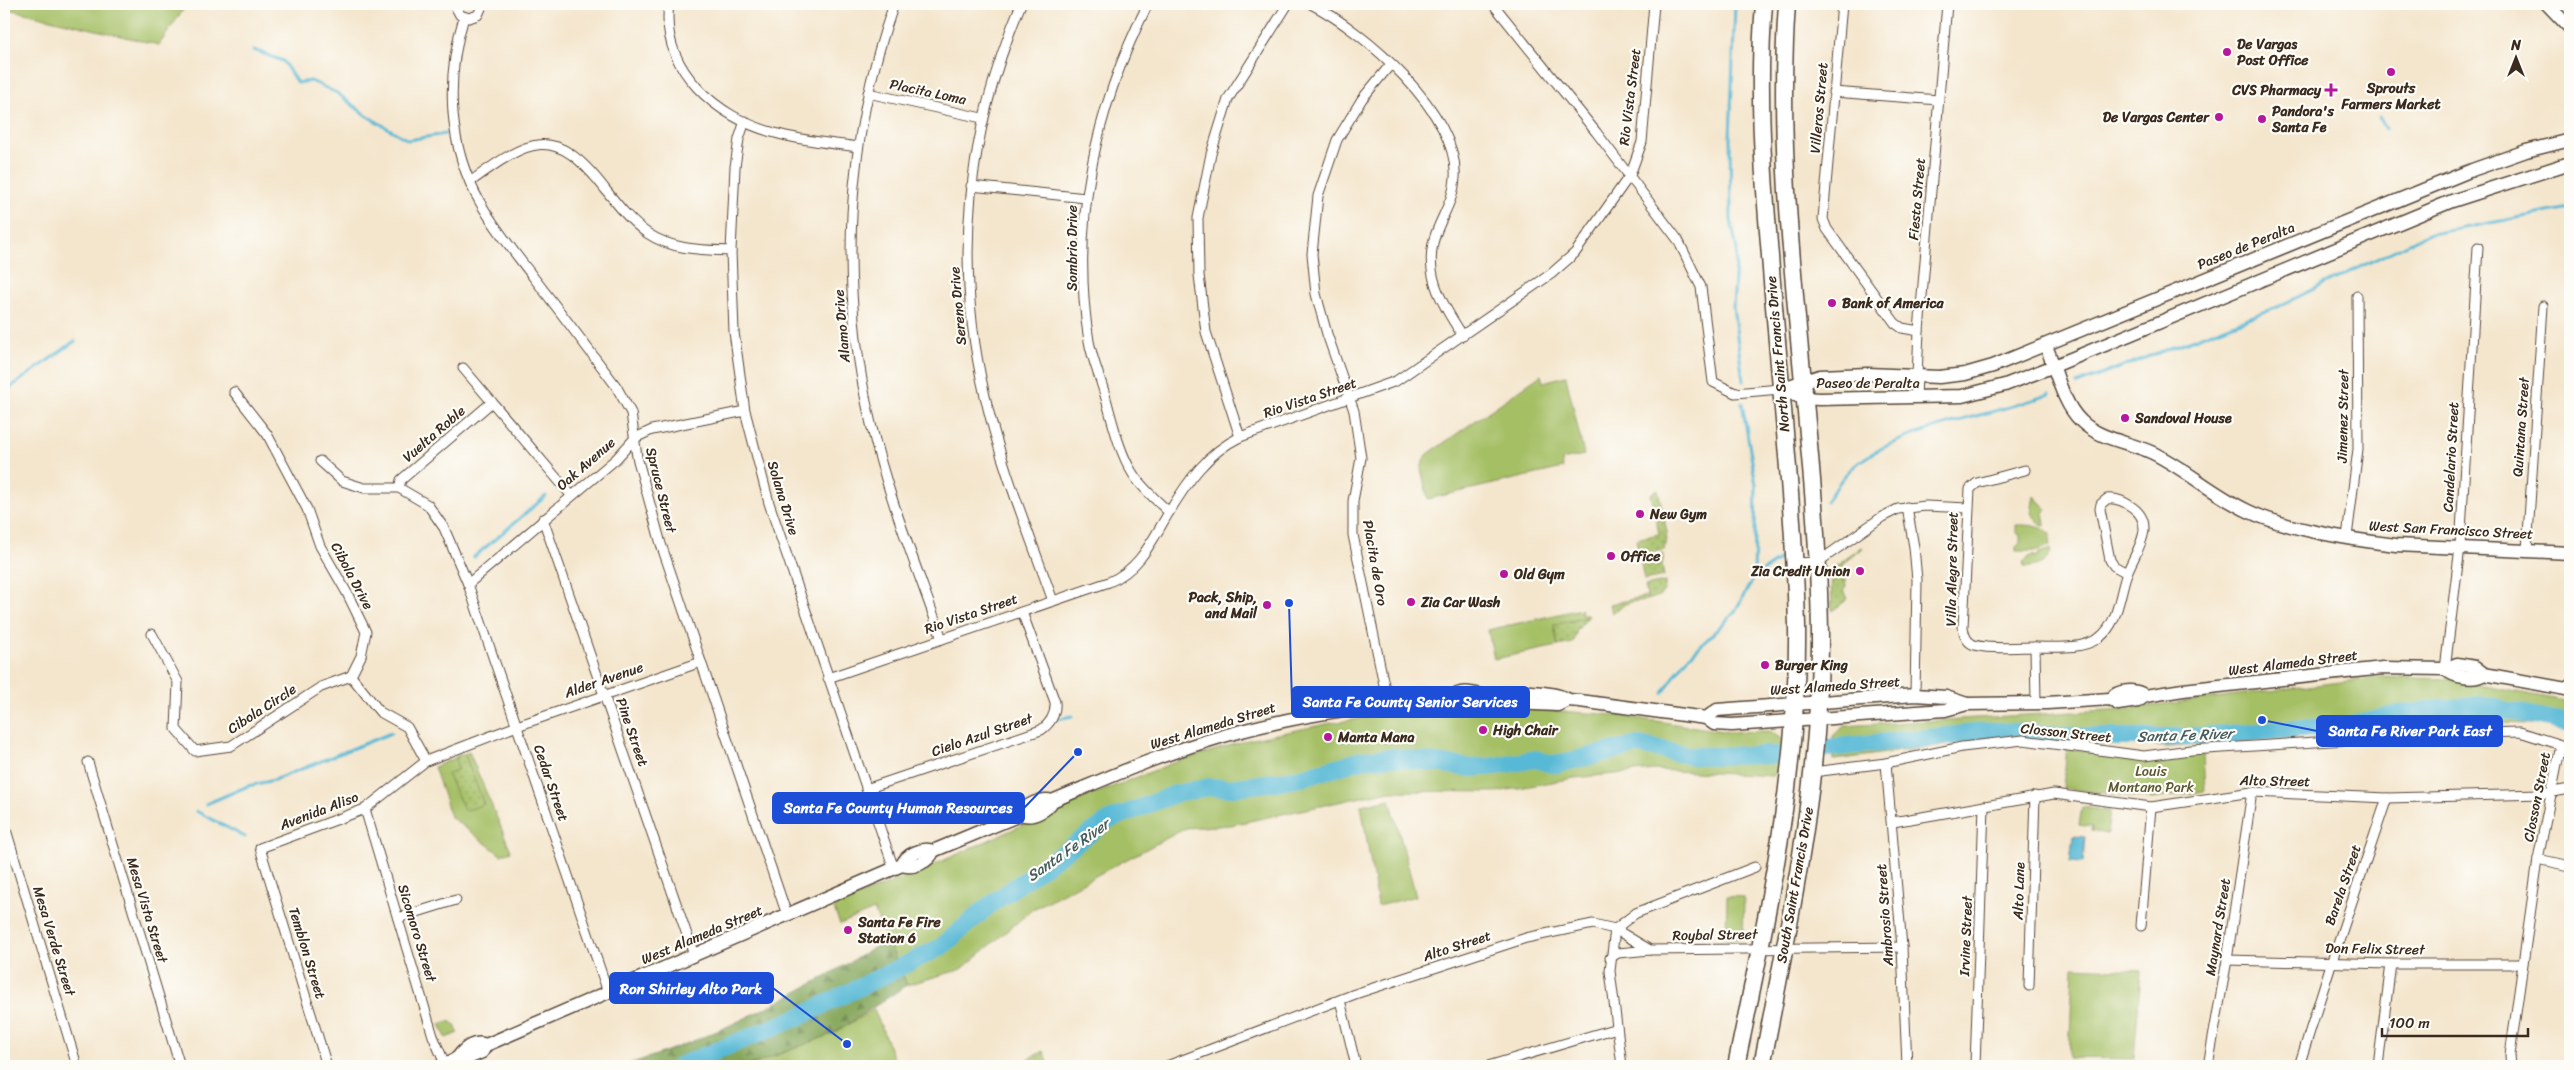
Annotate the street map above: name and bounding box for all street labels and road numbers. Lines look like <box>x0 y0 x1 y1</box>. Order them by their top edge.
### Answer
street label: Rio Vista Street <box>1612 47 1648 147</box>
street label: Villeros Street <box>1803 61 1835 155</box>
street label: Placita Loma <box>887 72 970 113</box>
street label: Fiesta Street <box>1901 157 1933 241</box>
street label: Sombrio Drive <box>1060 205 1085 291</box>
street label: Paseo de Peralta <box>2193 215 2299 277</box>
street label: Sereno Drive <box>942 266 974 346</box>
street label: North Saint Francis Drive <box>1759 275 1797 433</box>
street label: Alamo Drive <box>826 288 858 365</box>
street label: Jimenez Street <box>2330 368 2356 464</box>
street label: Rio Vista Street <box>1260 370 1360 426</box>
street label: Paseo de Peralta <box>1816 371 1920 396</box>
street label: Quintana Street <box>2505 375 2537 478</box>
street label: Vuelta Roble <box>397 399 471 469</box>
street label: Candelario Street <box>2436 401 2466 513</box>
street label: Oak Avenue <box>551 431 621 497</box>
street label: Spruce Street <box>638 445 684 537</box>
street label: Solana Drive <box>760 458 806 538</box>
street label: Villa Alegre Street <box>1939 511 1965 627</box>
street label: West San Francisco Street <box>2368 513 2534 547</box>
street label: Placita de Oro <box>1355 518 1395 608</box>
street label: Cibola Drive <box>324 538 380 614</box>
street label: Rio Vista Street <box>921 586 1021 642</box>
street label: West Alameda Street <box>2227 643 2359 683</box>
street label: Alder Avenue <box>560 655 647 706</box>
street label: West Alameda Street <box>1769 669 1901 703</box>
street label: Cibola Circle <box>222 677 302 741</box>
street label: Pine Street <box>609 694 655 770</box>
street label: West Alameda Street <box>1147 695 1279 757</box>
street label: Cielo Azul Street <box>928 706 1037 764</box>
street label: Closson Street <box>2019 716 2113 750</box>
street label: Cedar Street <box>526 741 576 825</box>
street label: Closson Street <box>2516 750 2558 844</box>
street label: Alto Street <box>2239 768 2310 794</box>
street label: Avenida Aliso <box>275 784 362 838</box>
street label: South Saint Francis Drive <box>1769 805 1821 965</box>
street label: Barela Street <box>2317 841 2369 929</box>
street label: Mesa Vista Street <box>119 854 175 967</box>
street label: Alto Lane <box>2005 861 2033 921</box>
street label: Ambrosio Street <box>1869 863 1901 968</box>
street label: Maynard Street <box>2198 877 2238 977</box>
street label: Sicomoro Street <box>390 881 444 986</box>
street label: Mesa Verde Street <box>25 883 83 1000</box>
street label: Irvine Street <box>1952 894 1980 978</box>
street label: West Alameda Street <box>637 898 767 972</box>
street label: Temblon Street <box>281 904 333 1002</box>
street label: Roybal Street <box>1672 922 1759 948</box>
street label: Alto Street <box>1419 923 1494 969</box>
street label: Don Felix Street <box>2325 936 2426 962</box>

